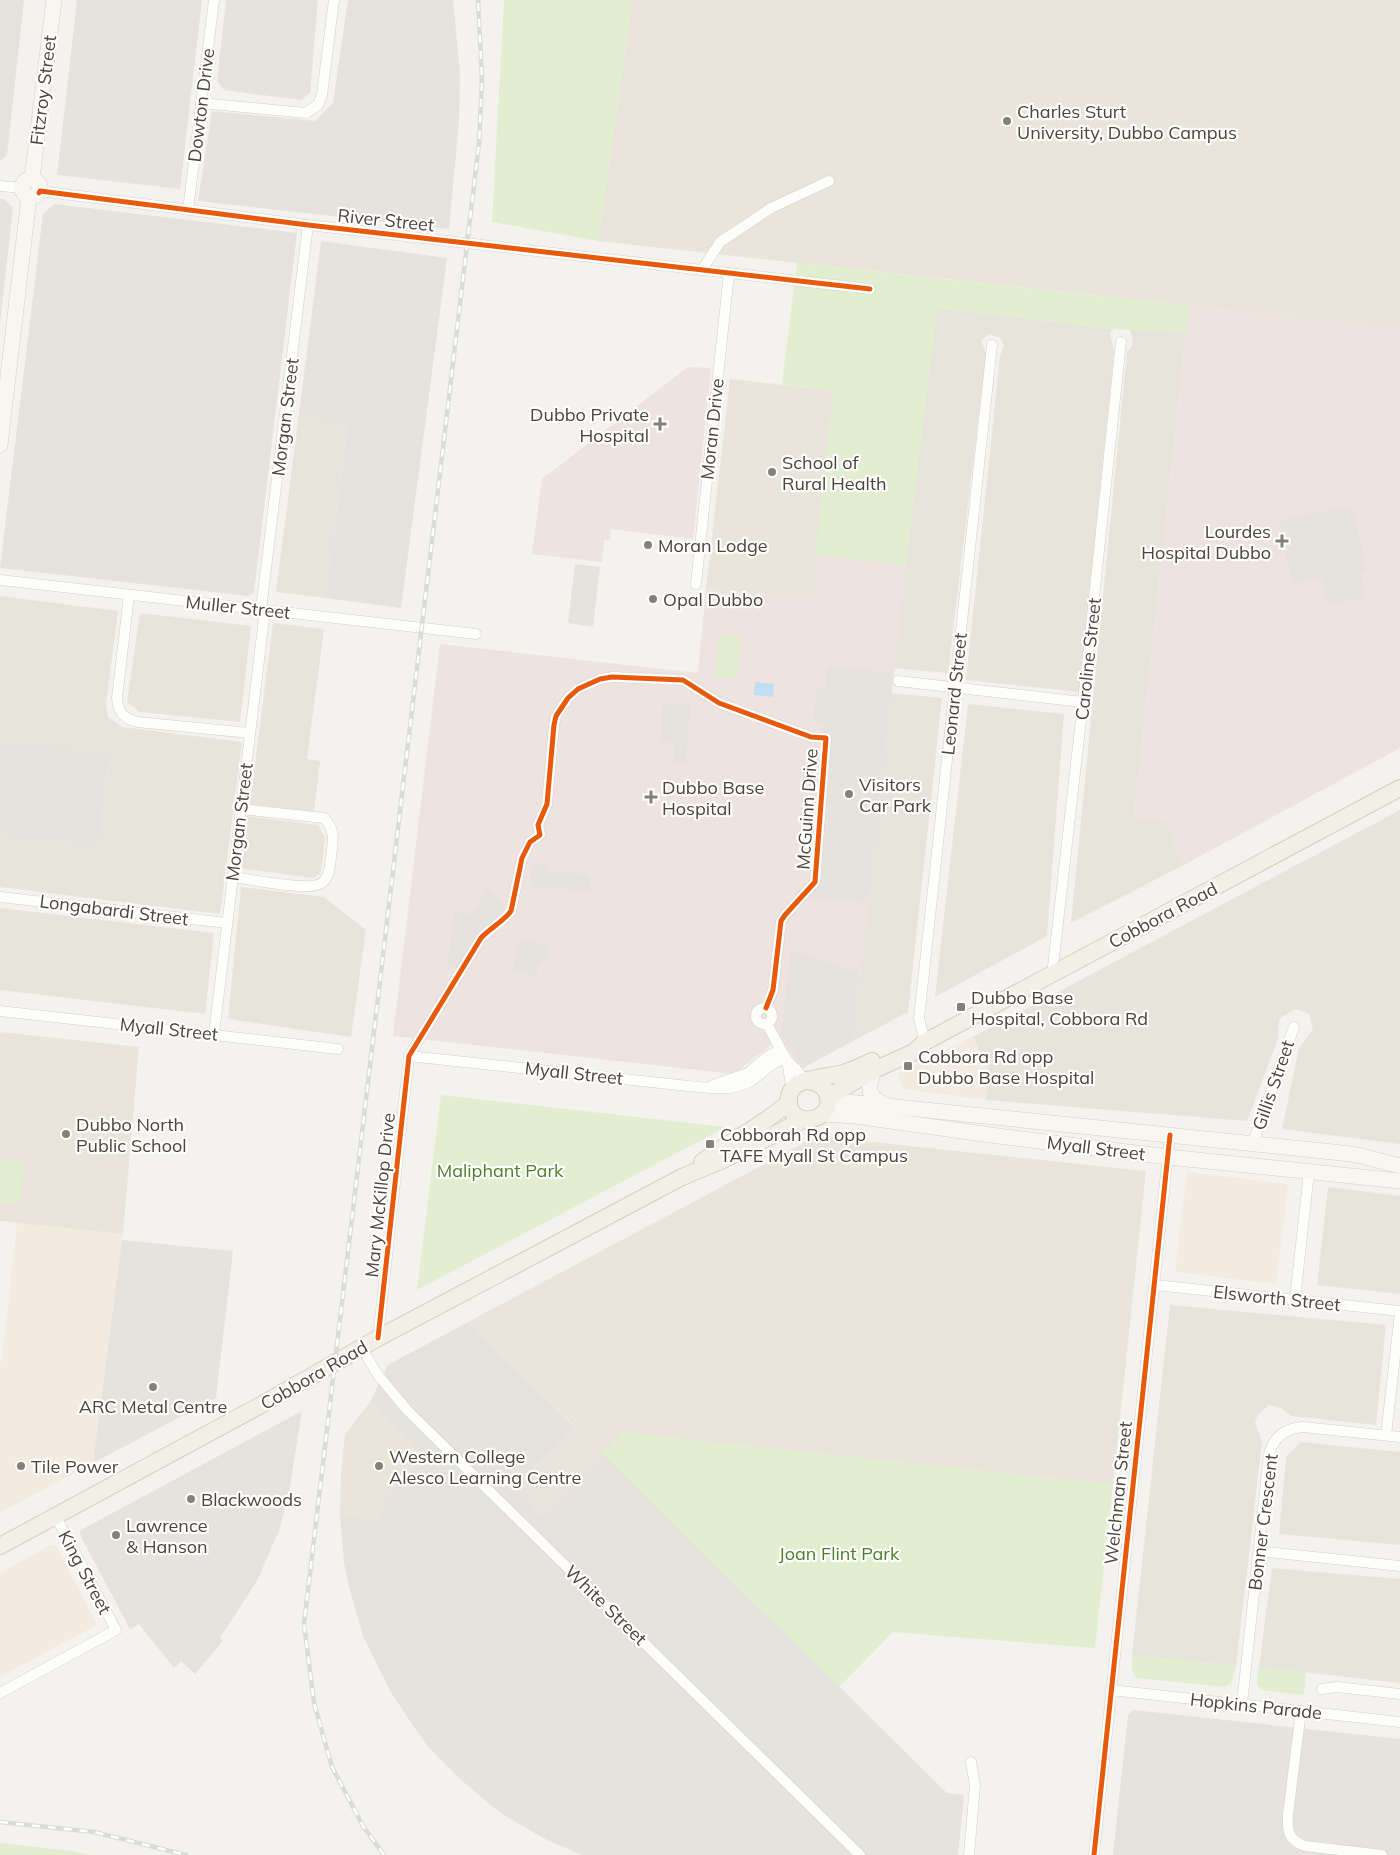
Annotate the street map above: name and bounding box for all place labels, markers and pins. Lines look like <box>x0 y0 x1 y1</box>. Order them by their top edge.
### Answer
place label: Charles Sturt University, Dubbo Campus <box>1017 100 1237 144</box>
marker: Charles Sturt University, Dubbo Campus <box>1001 115 1013 127</box>
place label: Dubbo Private Hospital <box>530 403 649 447</box>
marker: Dubbo Private Hospital <box>653 417 667 431</box>
place label: School of Rural Health <box>782 451 887 495</box>
marker: School of Rural Health <box>766 466 778 478</box>
place label: Lourdes Hospital Dubbo <box>1141 520 1271 564</box>
place label: Moran Lodge <box>658 534 768 557</box>
marker: Lourdes Hospital Dubbo <box>1275 534 1289 548</box>
marker: Moran Lodge <box>642 539 654 551</box>
place label: Opal Dubbo <box>663 588 763 611</box>
marker: Opal Dubbo <box>647 593 659 605</box>
place label: Visitors Car Park <box>859 773 932 817</box>
place label: Dubbo Base Hospital <box>662 776 764 820</box>
marker: Visitors Car Park <box>843 788 855 800</box>
marker: Dubbo Base Hospital <box>644 790 658 804</box>
place label: Dubbo Base Hospital, Cobbora Rd <box>971 986 1148 1030</box>
marker: Dubbo Base Hospital, Cobbora Rd <box>955 1001 967 1013</box>
place label: Cobbora Rd opp Dubbo Base Hospital <box>918 1045 1094 1089</box>
marker: Cobbora Rd opp Dubbo Base Hospital <box>902 1060 914 1072</box>
place label: Dubbo North Public School <box>76 1113 186 1157</box>
place label: Cobborah Rd opp TAFE Myall St Campus <box>720 1123 908 1167</box>
marker: Dubbo North Public School <box>60 1128 72 1140</box>
marker: Cobborah Rd opp TAFE Myall St Campus <box>704 1138 716 1150</box>
marker: ARC Metal Centre <box>147 1381 159 1393</box>
place label: ARC Metal Centre <box>79 1395 227 1418</box>
place label: Western College Alesco Learning Centre <box>389 1445 581 1489</box>
place label: Tile Power <box>31 1455 119 1478</box>
marker: Tile Power <box>15 1460 27 1472</box>
marker: Western College Alesco Learning Centre <box>373 1460 385 1472</box>
place label: Blackwoods <box>201 1488 302 1511</box>
marker: Blackwoods <box>185 1493 197 1505</box>
place label: Lawrence & Hanson <box>126 1514 208 1558</box>
marker: Lawrence & Hanson <box>110 1529 122 1541</box>

